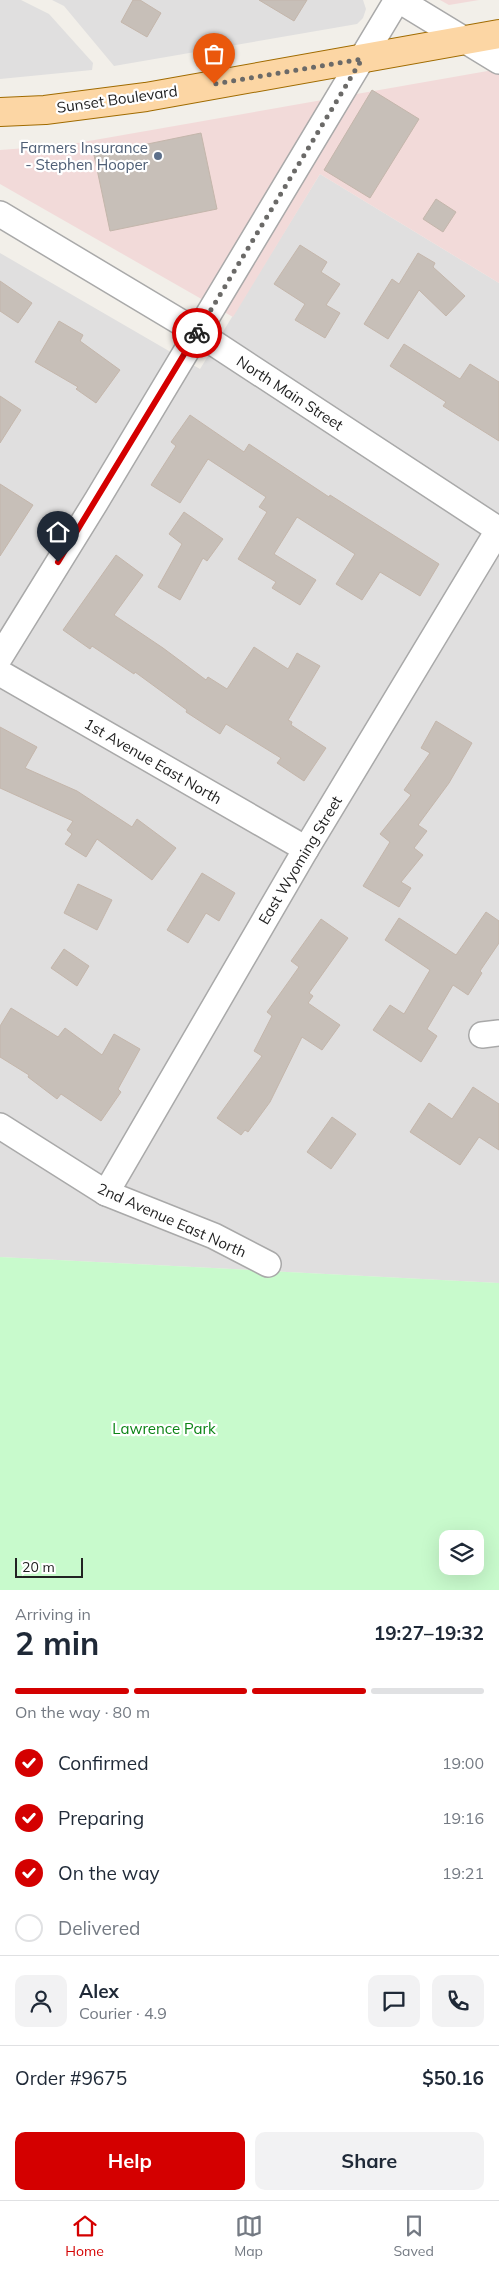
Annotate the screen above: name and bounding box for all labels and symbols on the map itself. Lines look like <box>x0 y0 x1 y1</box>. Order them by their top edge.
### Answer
pin <box>193 33 235 84</box>
street label: Sunset Boulevard <box>55 81 179 117</box>
place label: Farmers Insurance - Stephen Hooper <box>20 138 149 174</box>
marker: Farmers Insurance - Stephen Hooper <box>152 150 164 162</box>
courier <box>172 308 222 358</box>
street label: North Main Street <box>233 351 347 435</box>
pin <box>37 511 79 562</box>
street label: 1st Avenue East North <box>81 714 225 808</box>
street label: East Wyoming Street <box>254 792 346 928</box>
street label: 2nd Avenue East North <box>95 1179 249 1261</box>
park label: Lawrence Park <box>112 1419 216 1438</box>
scale bar <box>15 1555 82 1578</box>

